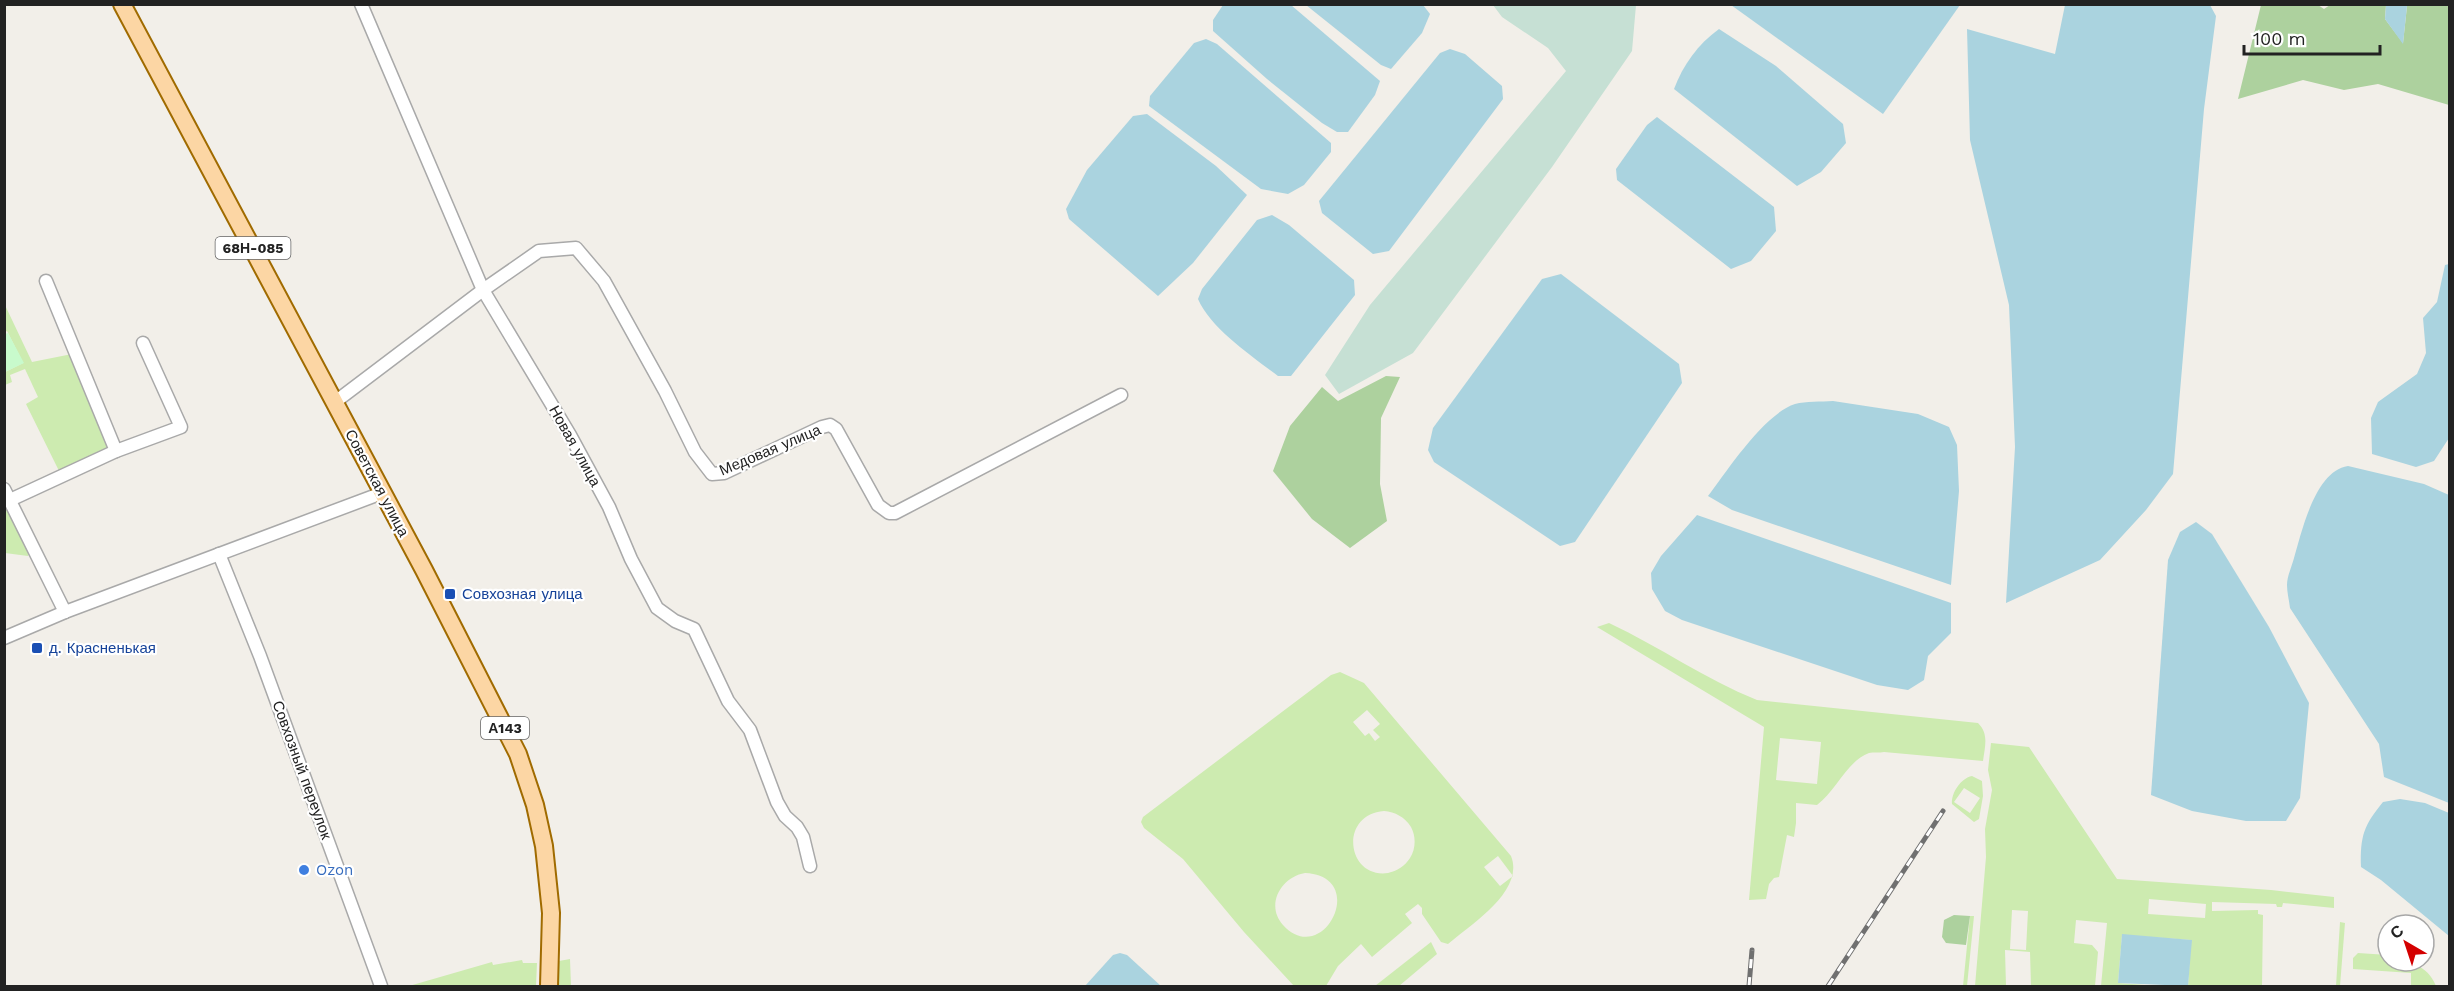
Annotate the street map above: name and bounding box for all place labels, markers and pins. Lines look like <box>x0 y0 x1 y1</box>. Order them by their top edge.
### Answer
place label: Совхозная улица <box>462 585 583 603</box>
marker: Совхозная улица <box>443 587 457 601</box>
place label: д. Красненькая <box>49 639 156 657</box>
marker: д. Красненькая <box>30 641 44 655</box>
place label: Ozon <box>316 861 353 879</box>
marker: Ozon <box>297 863 311 877</box>

